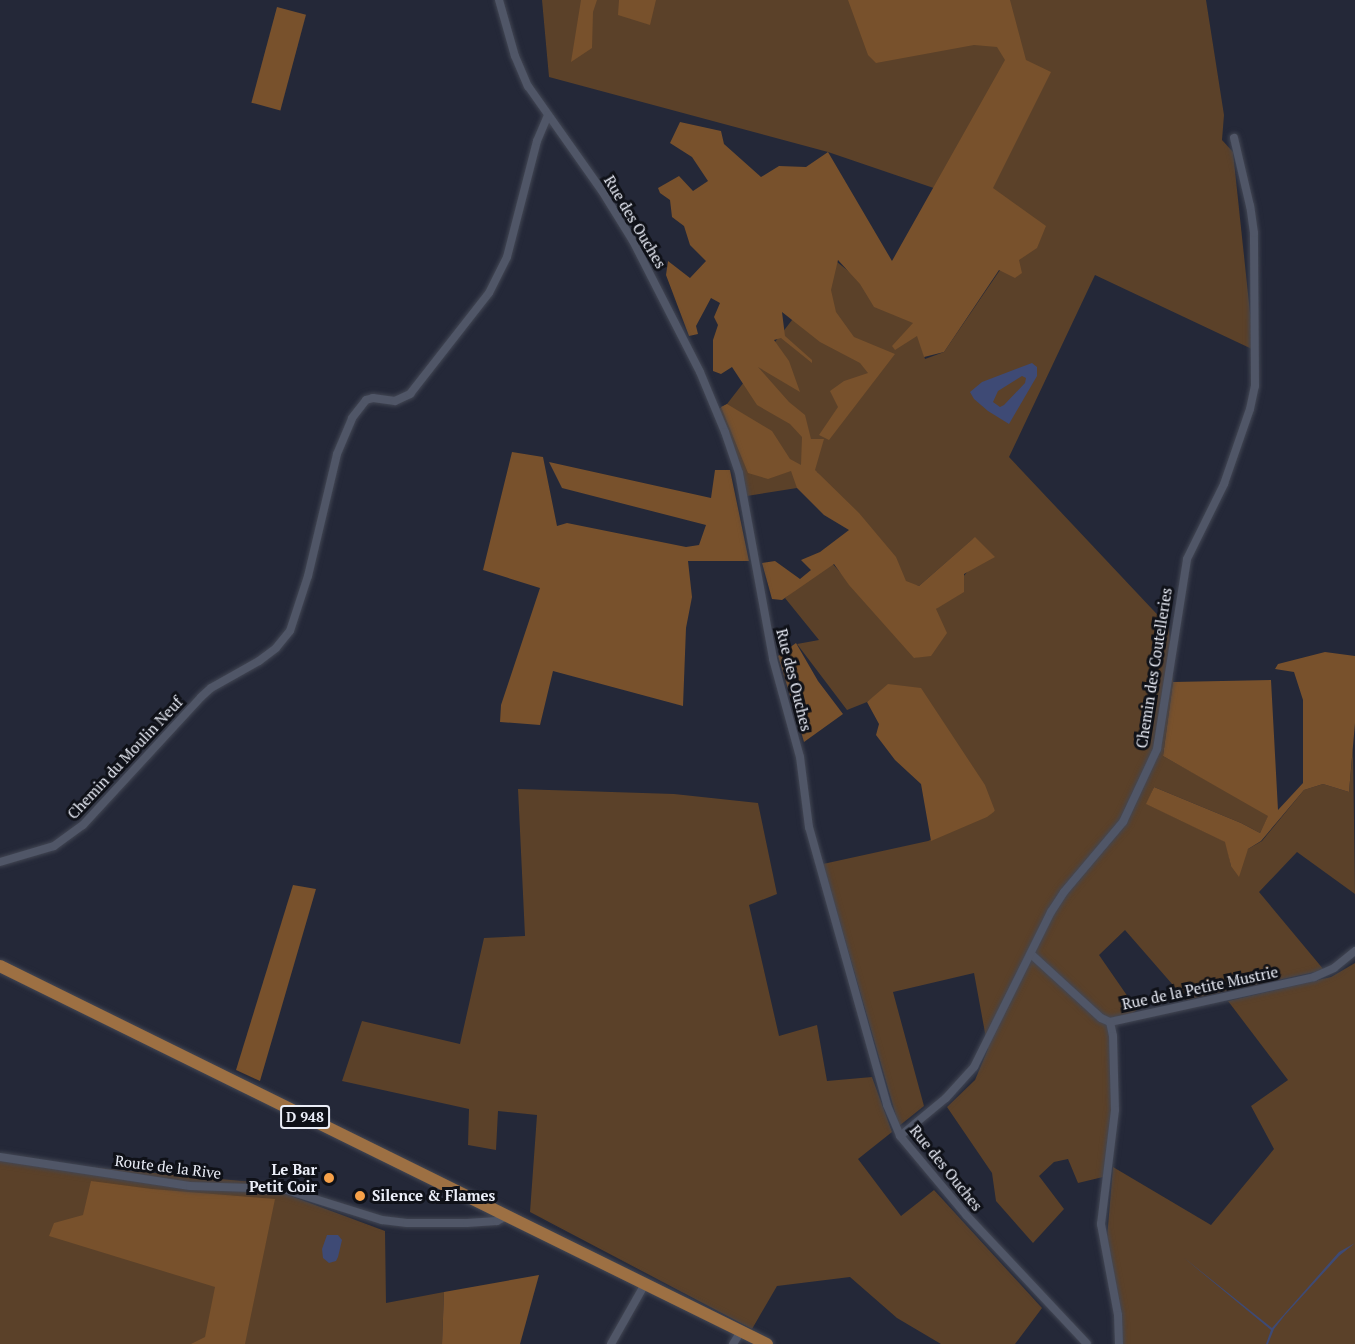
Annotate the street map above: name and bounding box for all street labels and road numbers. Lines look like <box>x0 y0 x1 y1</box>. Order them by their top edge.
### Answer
street label: Rue des Ouches <box>600 172 670 272</box>
street label: Chemin des Coutelleries <box>1132 586 1176 750</box>
street label: Rue des Ouches <box>773 627 815 733</box>
street label: Chemin du Moulin Neuf <box>64 693 186 823</box>
street label: Rue de la Petite Mustrie <box>1120 963 1280 1013</box>
road number: D 948 <box>280 1106 330 1128</box>
street label: Rue des Ouches <box>906 1122 986 1214</box>
street label: Route de la Rive <box>114 1152 222 1182</box>

